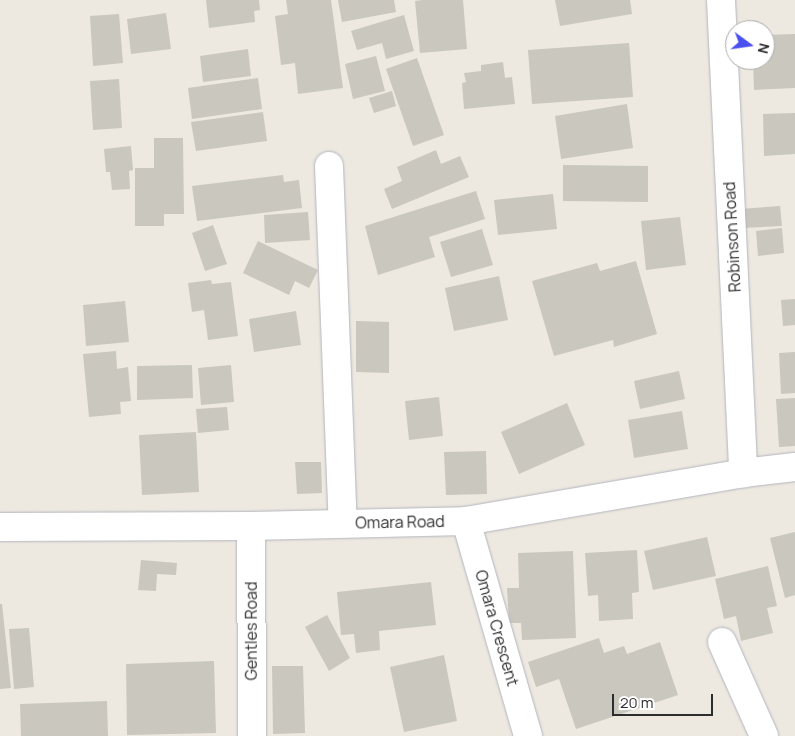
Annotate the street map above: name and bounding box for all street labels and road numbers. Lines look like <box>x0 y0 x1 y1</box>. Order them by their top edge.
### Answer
street label: Robinson Road <box>720 181 744 293</box>
street label: Omara Road <box>355 512 445 532</box>
street label: Omara Crescent <box>471 568 523 688</box>
street label: Gentles Road <box>241 582 261 680</box>

